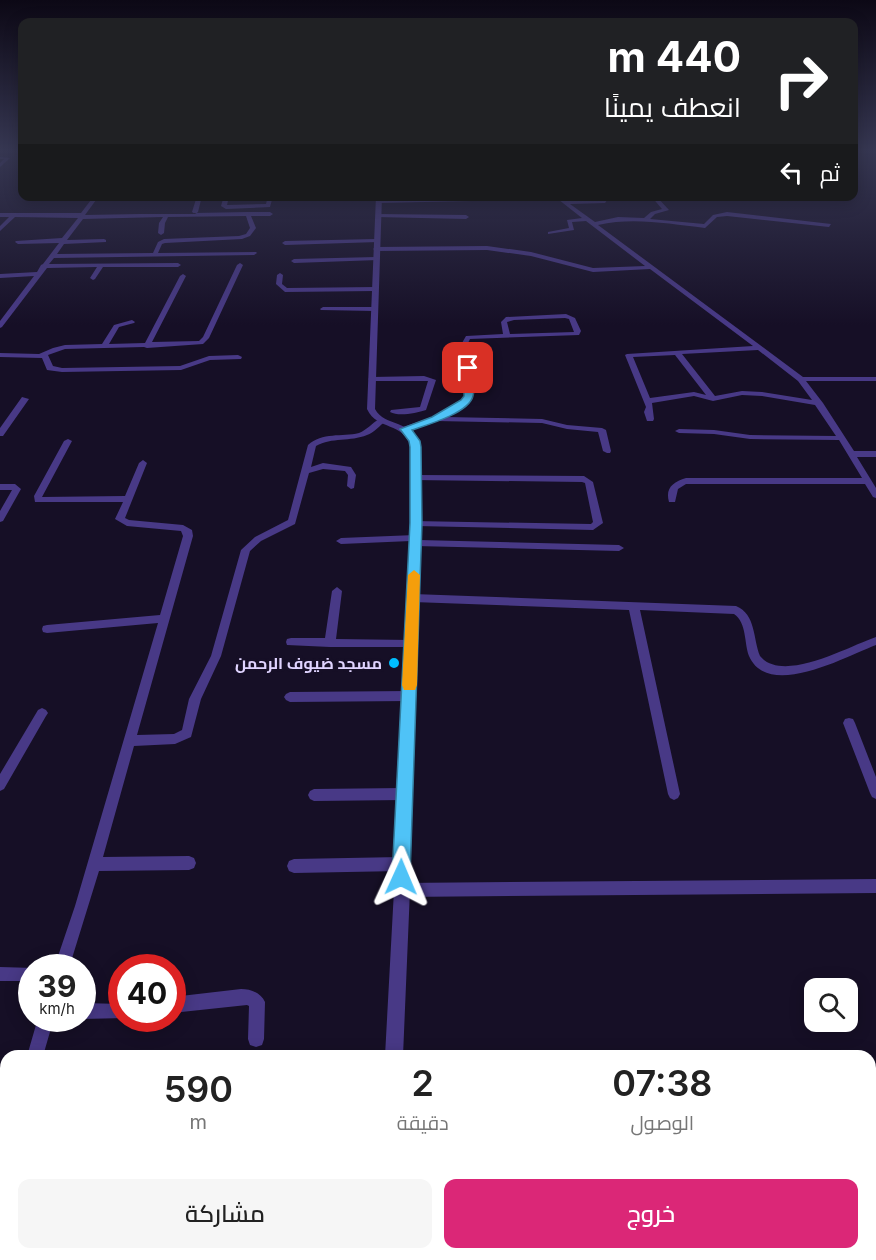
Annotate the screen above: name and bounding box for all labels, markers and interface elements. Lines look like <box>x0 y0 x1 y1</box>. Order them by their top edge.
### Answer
text: 440 m <box>608 31 741 82</box>
icon: right <box>762 42 840 120</box>
text: انعطف يمينًا <box>604 91 741 124</box>
icon: left <box>775 156 808 189</box>
text: ثم <box>820 160 840 186</box>
pin <box>442 342 493 393</box>
icon: arrive <box>451 351 484 384</box>
place label: مسجد ضيوف الرحمن <box>235 653 382 673</box>
marker: مسجد ضيوف الرحمن <box>387 656 401 670</box>
position arrow <box>369 845 433 909</box>
speed limit sign: 40 <box>108 954 186 1032</box>
text: 39 <box>38 968 76 1004</box>
map controls <box>804 978 858 1032</box>
button: search <box>804 978 858 1032</box>
text: km/h <box>39 999 75 1018</box>
text: 2 <box>412 1061 434 1105</box>
text: 07:38 <box>612 1061 712 1105</box>
text: 590 <box>164 1067 233 1111</box>
text: m <box>190 1110 207 1134</box>
text: دقيقة <box>397 1111 449 1135</box>
text: الوصول <box>631 1111 694 1135</box>
button: مشاركة <box>18 1179 432 1248</box>
button: خروج <box>444 1179 858 1248</box>

